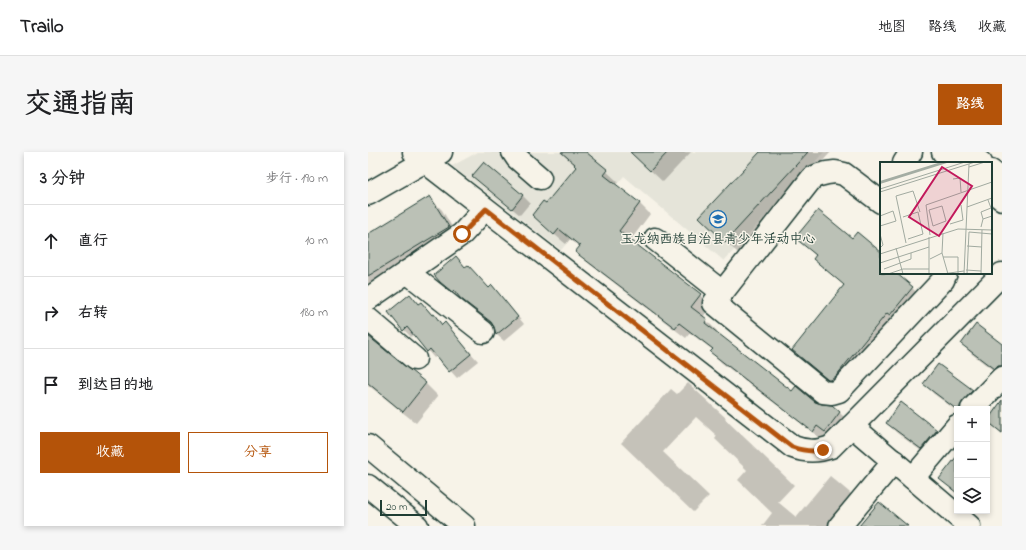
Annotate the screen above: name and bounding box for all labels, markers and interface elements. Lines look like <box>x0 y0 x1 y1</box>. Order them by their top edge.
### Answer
text: Trailo <box>20 14 64 41</box>
text: 地图 <box>878 17 906 38</box>
text: 路线 <box>928 17 956 38</box>
text: 收藏 <box>978 17 1006 38</box>
button: 路线 <box>938 84 1002 125</box>
text: 交通指南 <box>24 85 136 126</box>
inset map <box>880 162 992 274</box>
text: 3 分钟 <box>40 166 85 191</box>
text: 步行 · 190 m <box>266 169 328 188</box>
school or university icon: 玉龙纳西族自治县青少年活动中心 <box>708 209 728 229</box>
route start <box>453 225 471 243</box>
icon: ahead <box>40 230 62 252</box>
text: 直行 <box>78 230 108 252</box>
place label: 玉龙纳西族自治县青少年活动中心 <box>620 230 816 249</box>
text: 10 m <box>305 231 328 250</box>
icon: right <box>40 302 62 324</box>
text: 右转 <box>78 302 108 324</box>
text: 180 m <box>300 303 328 322</box>
icon: arrive <box>40 374 62 396</box>
text: 到达目的地 <box>78 374 153 396</box>
map controls <box>954 406 990 514</box>
button: + <box>954 406 990 442</box>
button: 收藏 <box>40 432 180 473</box>
button: 分享 <box>188 432 328 473</box>
route end <box>814 441 832 459</box>
button: − <box>954 442 990 478</box>
button: layers <box>954 478 990 514</box>
scale bar <box>380 498 427 517</box>
text: 20 m <box>386 499 408 515</box>

